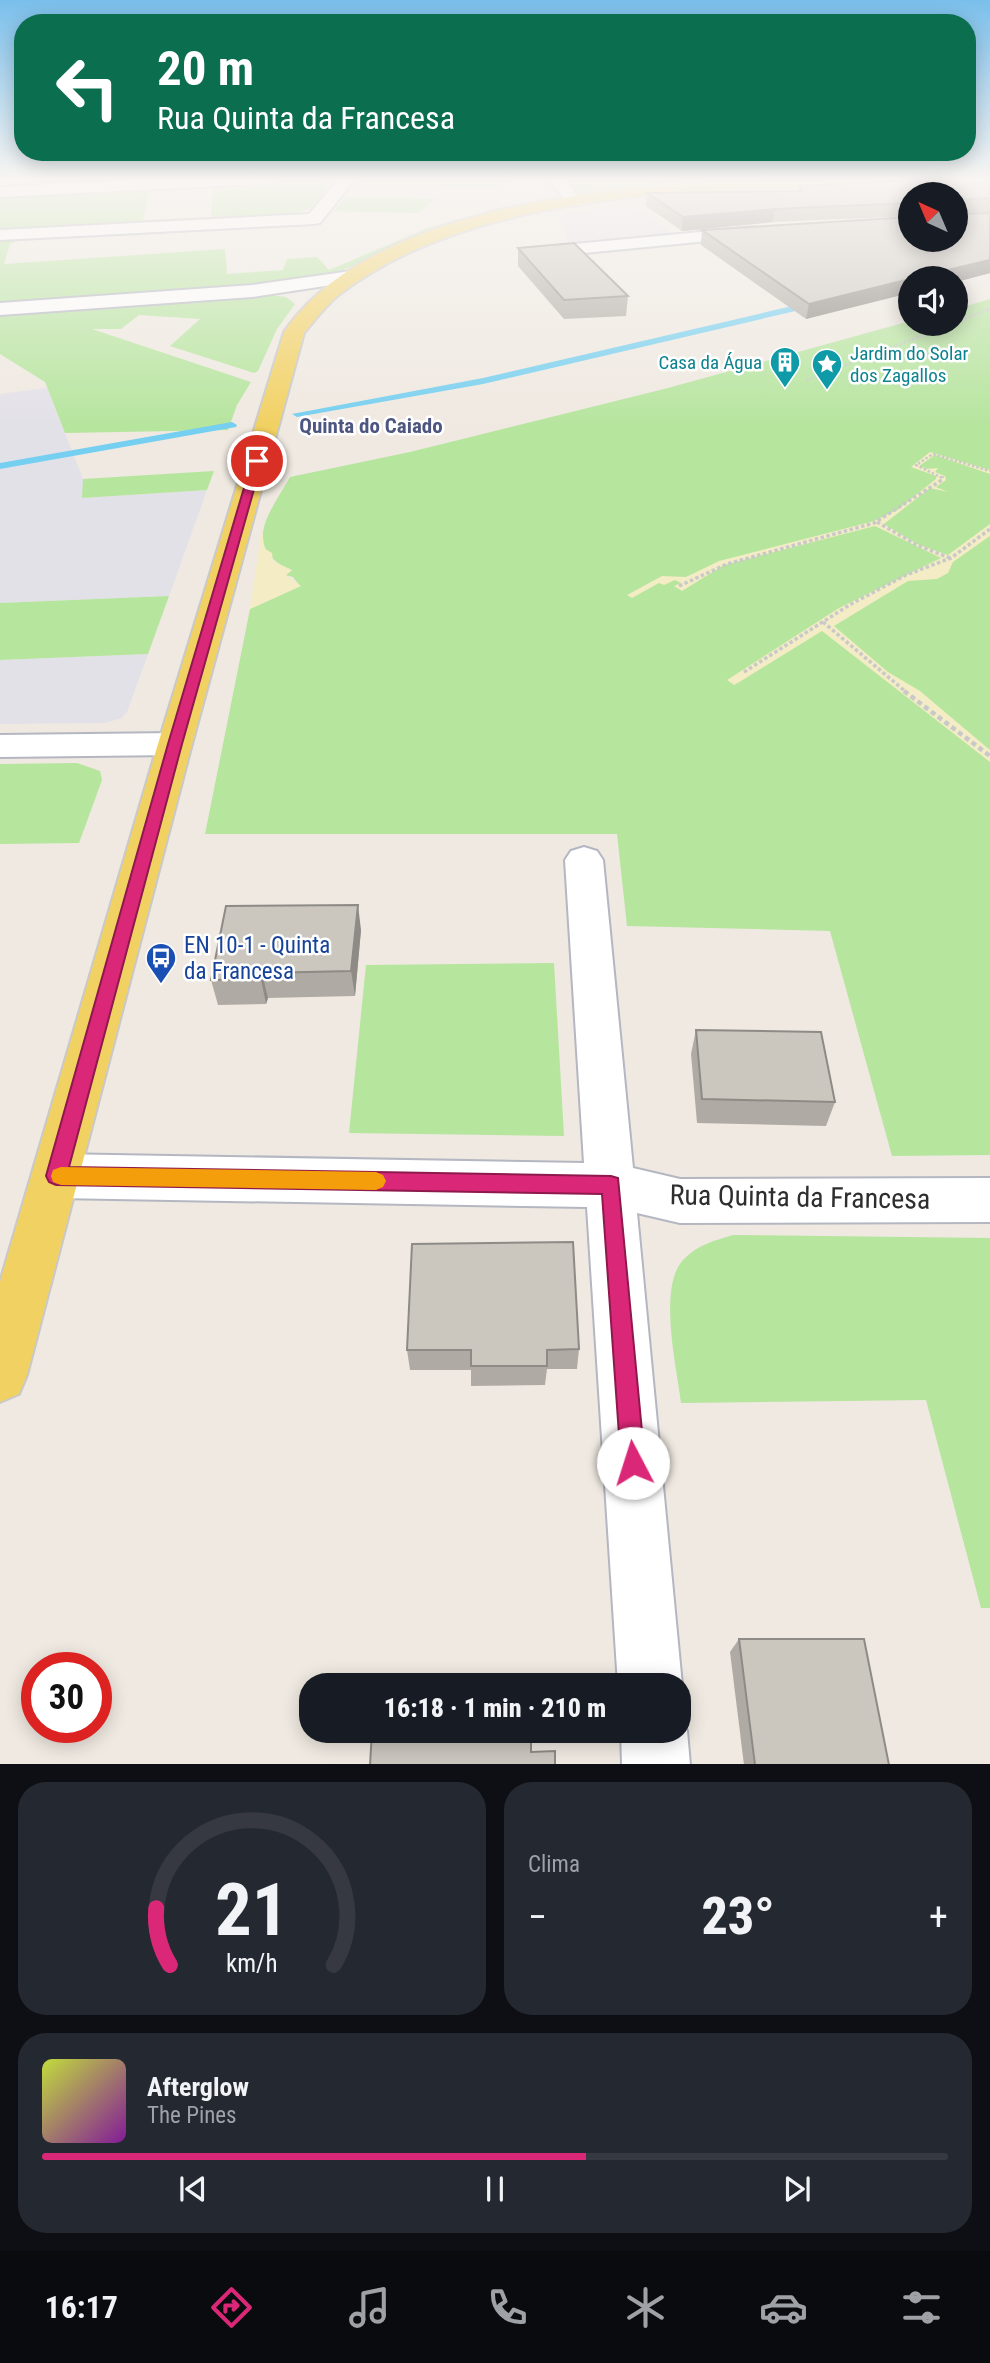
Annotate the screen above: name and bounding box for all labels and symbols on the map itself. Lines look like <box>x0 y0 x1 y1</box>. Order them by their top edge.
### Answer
north arrow <box>898 182 968 252</box>
place label: Jardim do Solar dos Zagallos <box>850 342 969 387</box>
building icon: Casa da Água <box>768 345 802 389</box>
place icon: Jardim do Solar dos Zagallos <box>810 347 844 391</box>
place label: Casa da Água <box>659 351 762 374</box>
district label: Quinta do Caiado <box>299 414 443 438</box>
pin <box>227 431 287 491</box>
place label: EN 10-1 - Quinta da Francesa <box>184 932 330 985</box>
bus stop icon: EN 10-1 - Quinta da Francesa <box>144 941 178 985</box>
street label: Rua Quinta da Francesa <box>669 1178 931 1216</box>
position arrow <box>596 1426 670 1500</box>
speed limit sign: 30 <box>21 1652 112 1743</box>

